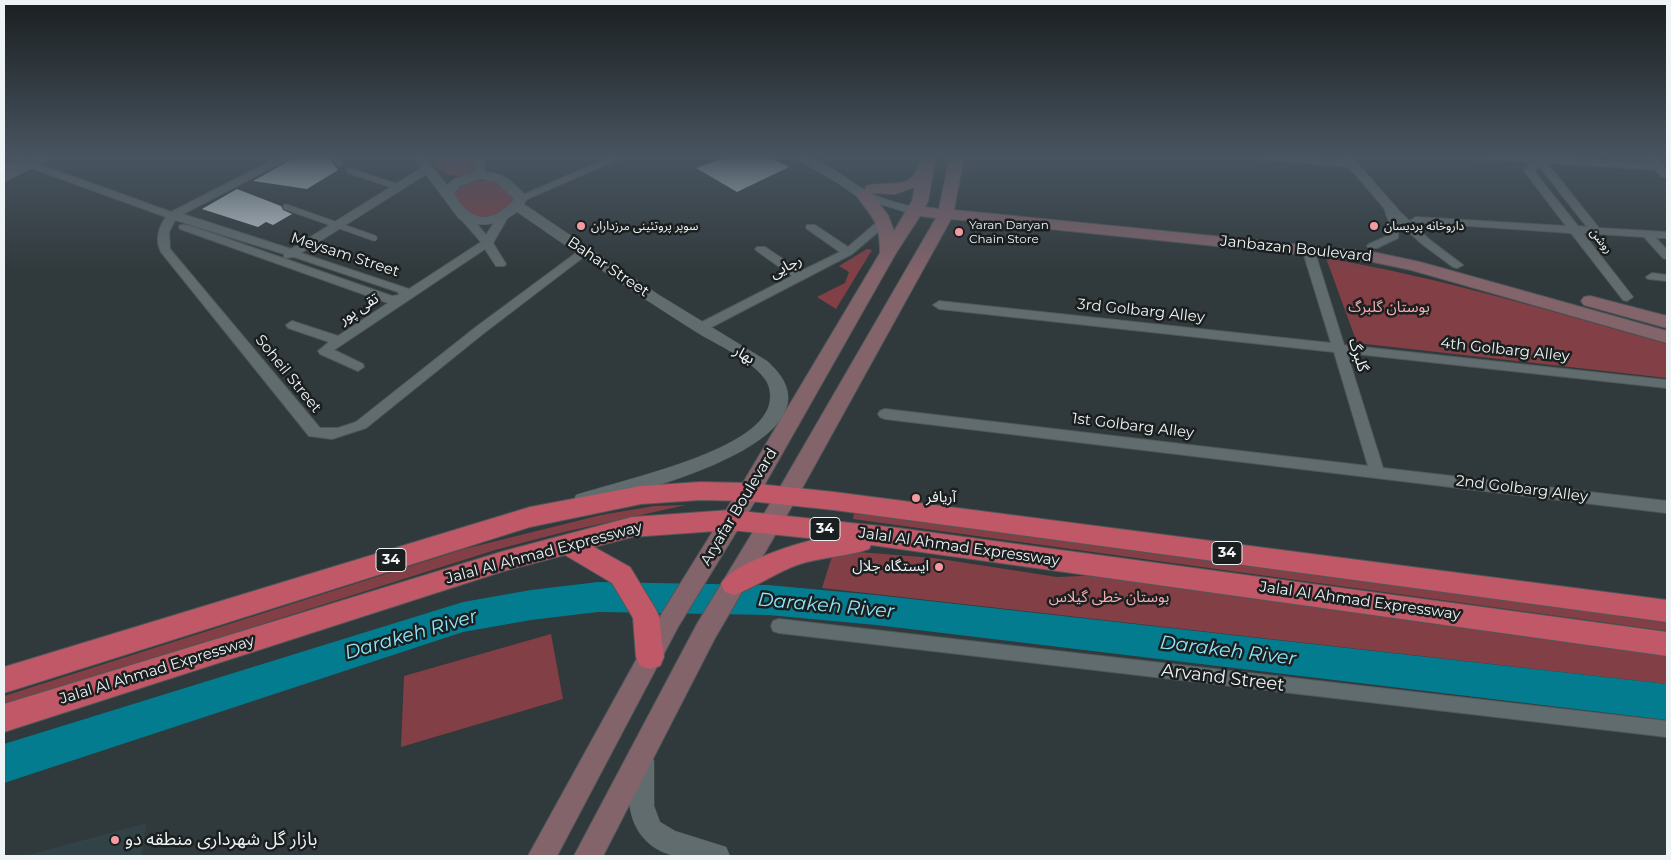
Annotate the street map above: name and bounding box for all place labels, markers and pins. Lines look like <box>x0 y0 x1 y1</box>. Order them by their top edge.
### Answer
place label: Yaran Daryan Chain Store <box>969 218 1049 246</box>
place label: سوپر پروتئینی مرزداران <box>591 219 698 233</box>
place label: داروخانه پردیسان <box>1384 219 1464 233</box>
marker: سوپر پروتئینی مرزداران <box>575 220 587 232</box>
marker: داروخانه پردیسان <box>1368 220 1380 232</box>
marker: Yaran Daryan Chain Store <box>953 226 965 238</box>
place label: آریافر <box>926 489 956 507</box>
marker: آریافر <box>910 492 922 504</box>
place label: ایستگاه جلال <box>852 558 929 576</box>
marker: ایستگاه جلال <box>933 561 945 573</box>
place label: بازار گل شهرداری منطقه دو <box>125 829 317 851</box>
marker: بازار گل شهرداری منطقه دو <box>109 834 121 846</box>

